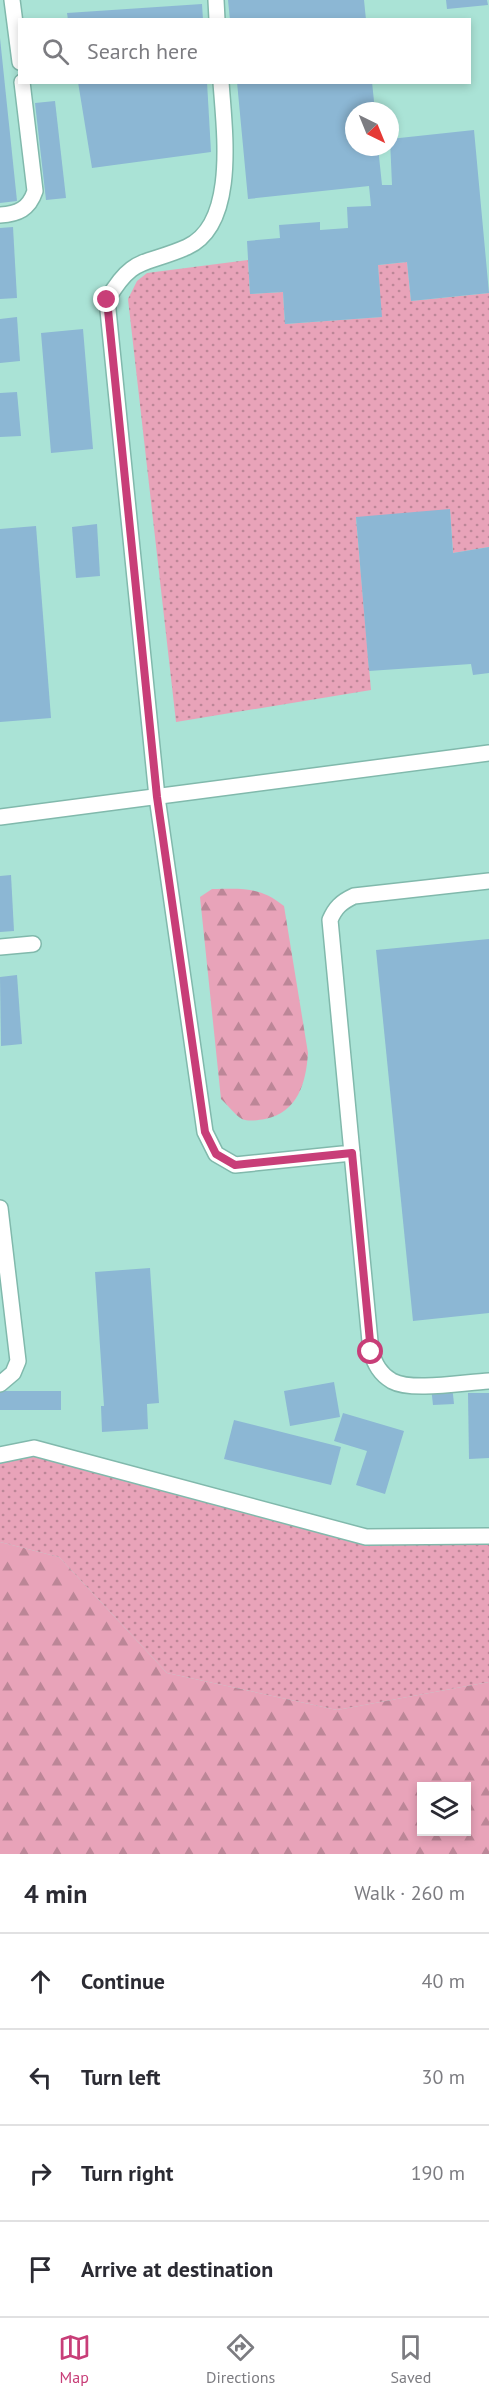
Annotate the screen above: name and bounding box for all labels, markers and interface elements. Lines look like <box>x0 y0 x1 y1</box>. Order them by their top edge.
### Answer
search box <box>18 18 471 84</box>
icon: search <box>39 35 72 68</box>
text: Search here <box>87 37 198 65</box>
north arrow <box>345 102 399 156</box>
route end <box>93 286 119 312</box>
route start <box>357 1338 383 1364</box>
map controls <box>417 1782 471 1836</box>
button: layers <box>417 1782 471 1836</box>
text: 4 min <box>24 1877 87 1910</box>
text: Walk · 260 m <box>354 1880 465 1906</box>
icon: ahead <box>24 1965 57 1998</box>
text: Continue <box>81 1967 165 1995</box>
text: 40 m <box>422 1968 465 1994</box>
icon: left <box>24 2061 57 2094</box>
text: Turn left <box>81 2063 161 2091</box>
text: 30 m <box>422 2064 465 2090</box>
icon: right <box>24 2157 57 2190</box>
text: Turn right <box>81 2159 173 2187</box>
text: 190 m <box>411 2160 465 2186</box>
icon: arrive <box>24 2253 57 2286</box>
text: Arrive at destination <box>81 2255 273 2283</box>
tab: Map <box>58 2331 91 2387</box>
tab: Directions <box>206 2331 275 2387</box>
tab: Saved <box>391 2331 431 2387</box>

